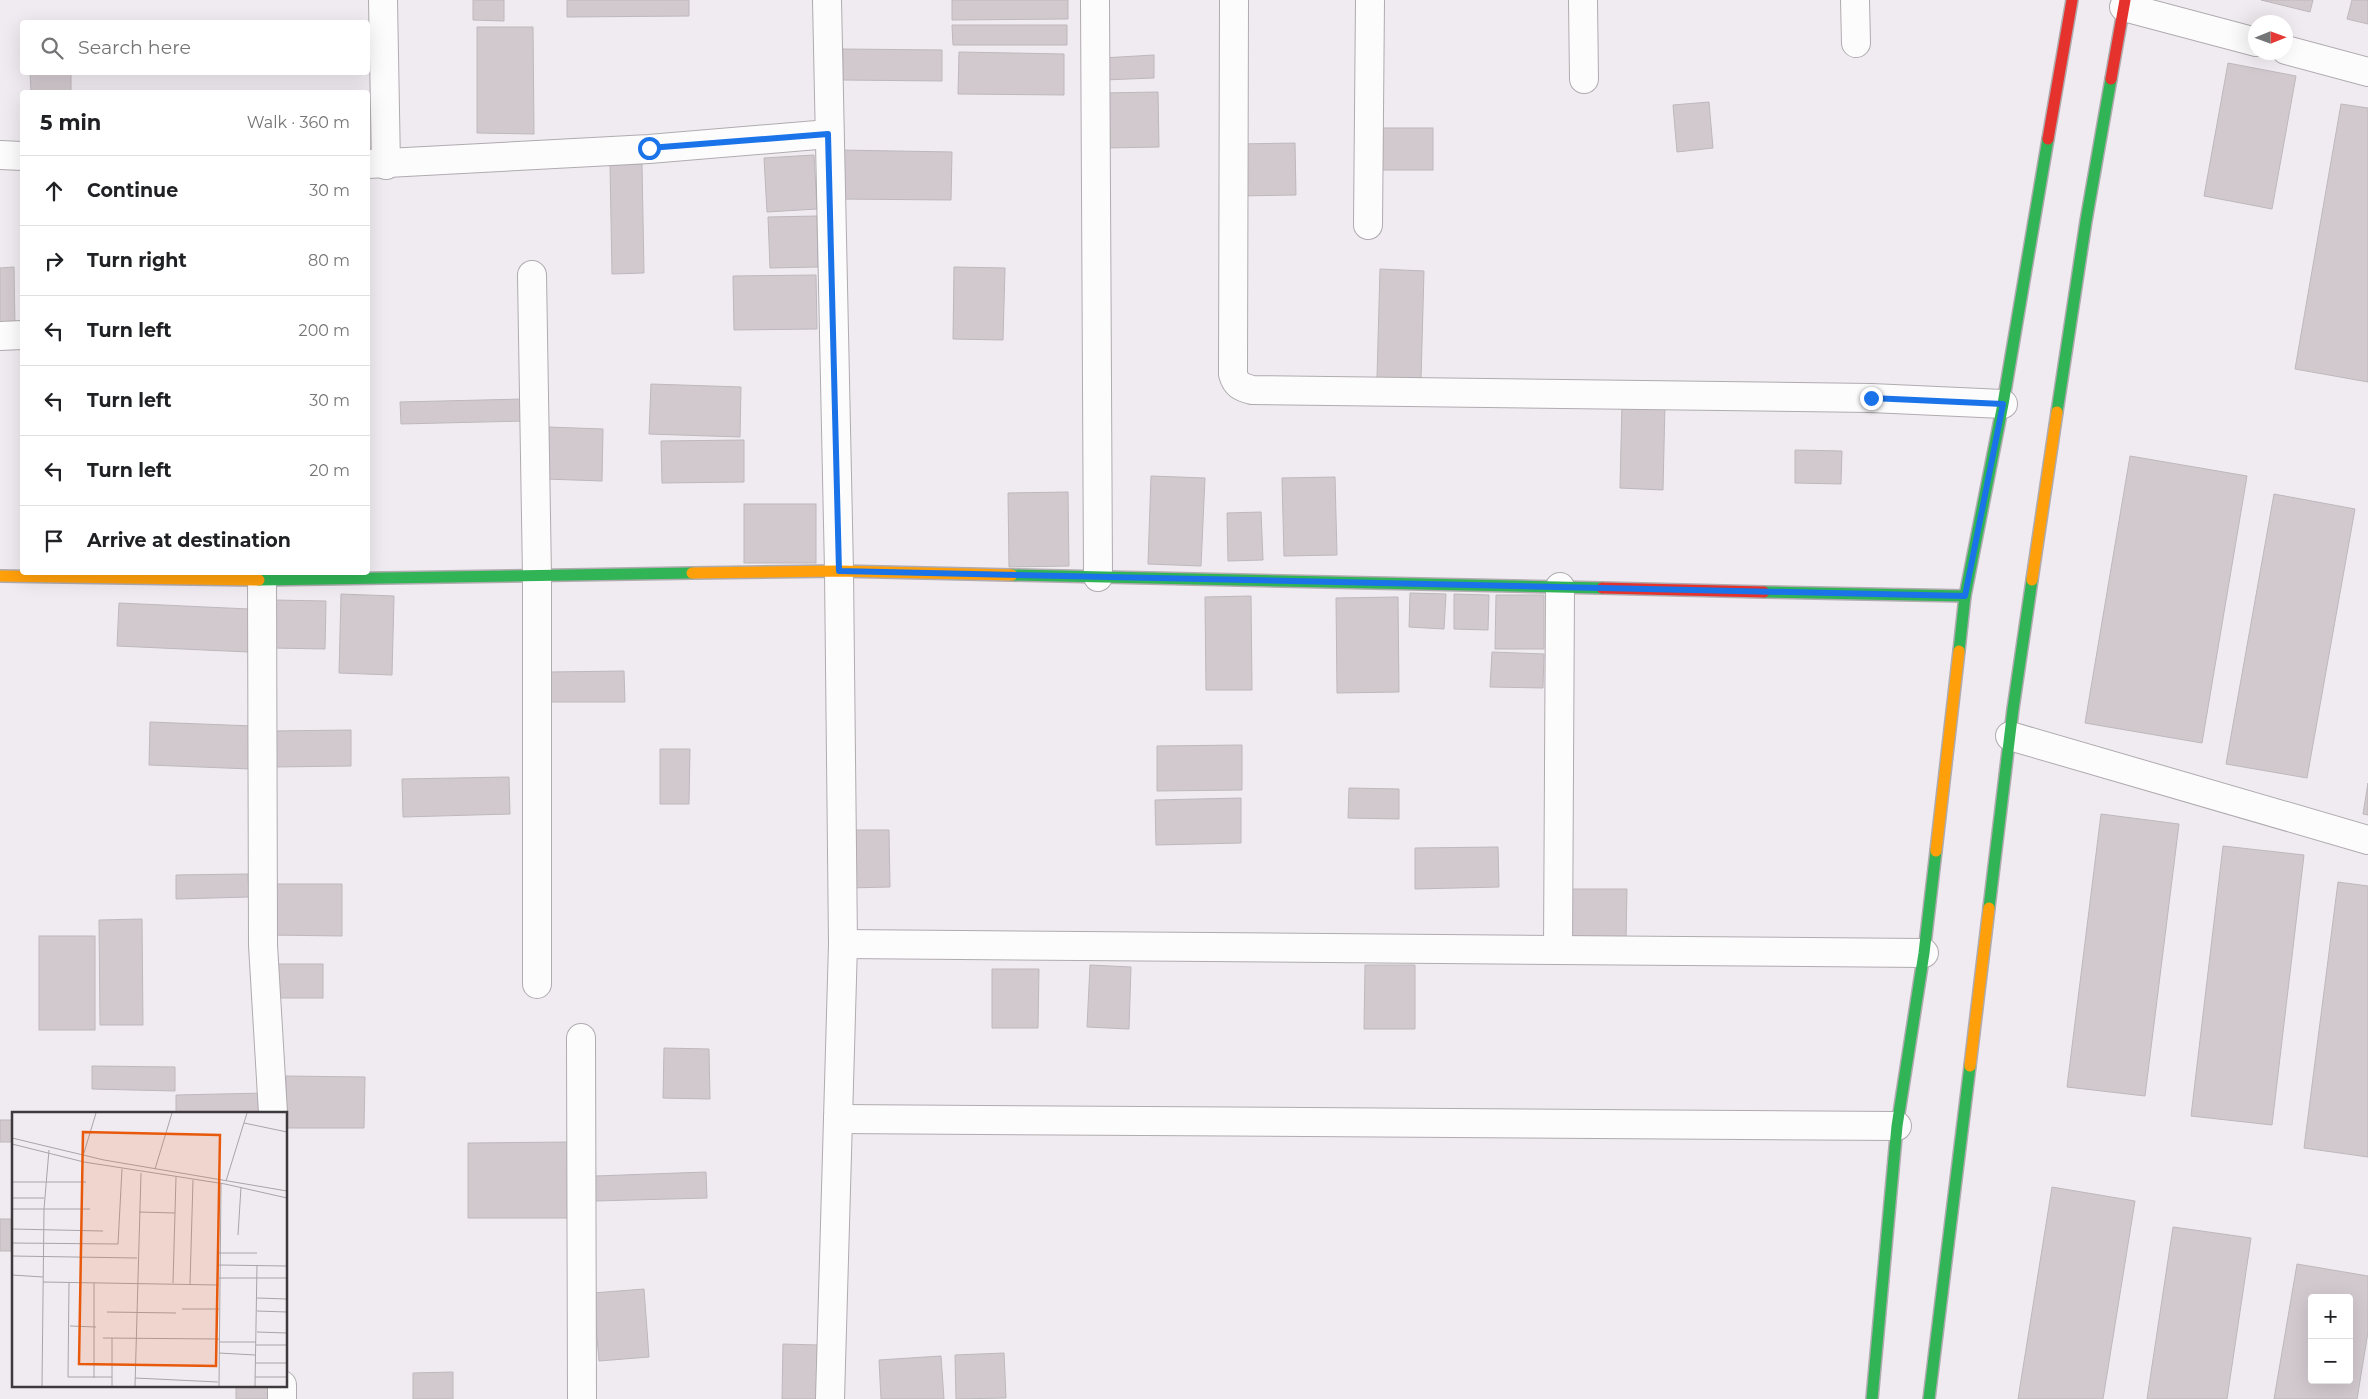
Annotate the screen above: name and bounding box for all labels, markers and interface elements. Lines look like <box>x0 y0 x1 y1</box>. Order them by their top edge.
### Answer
north arrow <box>2248 15 2293 60</box>
search box <box>20 20 370 75</box>
icon: search <box>38 34 66 62</box>
text: Search here <box>78 36 191 59</box>
text: 5 min <box>40 110 101 135</box>
text: Walk · 360 m <box>247 113 350 132</box>
route start <box>638 137 661 160</box>
icon: ahead <box>40 177 68 205</box>
text: Continue <box>87 179 178 202</box>
text: 30 m <box>309 181 350 200</box>
icon: right <box>40 247 68 275</box>
text: Turn right <box>87 249 187 272</box>
text: 80 m <box>308 251 350 270</box>
icon: left <box>40 317 68 345</box>
text: Turn left <box>87 319 172 342</box>
text: 200 m <box>299 321 350 340</box>
icon: left <box>40 387 68 415</box>
route end <box>1860 387 1883 410</box>
text: Turn left <box>87 389 172 412</box>
text: 30 m <box>309 391 350 410</box>
icon: left <box>40 457 68 485</box>
text: Turn left <box>87 459 172 482</box>
text: 20 m <box>309 461 350 480</box>
icon: arrive <box>40 527 68 555</box>
text: Arrive at destination <box>87 529 291 552</box>
inset map <box>12 1112 288 1386</box>
map controls <box>2308 1294 2353 1384</box>
button: + <box>2308 1294 2353 1339</box>
button: − <box>2308 1339 2353 1384</box>

